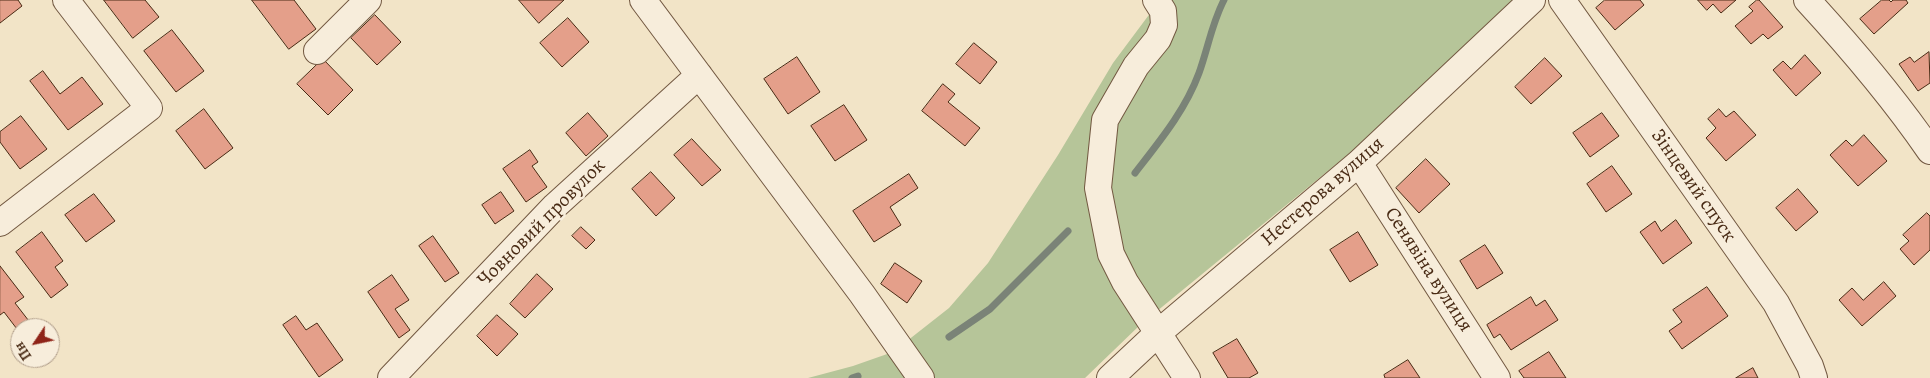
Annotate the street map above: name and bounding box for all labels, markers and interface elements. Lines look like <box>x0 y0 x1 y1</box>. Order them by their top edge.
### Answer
street label: Зінцевий спуск <box>1645 125 1741 247</box>
street label: Нестерова вулиця <box>1257 132 1389 252</box>
street label: Човновий провулок <box>473 154 611 292</box>
street label: Сенявіна вулиця <box>1379 203 1477 337</box>
north arrow <box>10 318 60 368</box>
text: Пн <box>10 338 36 364</box>

